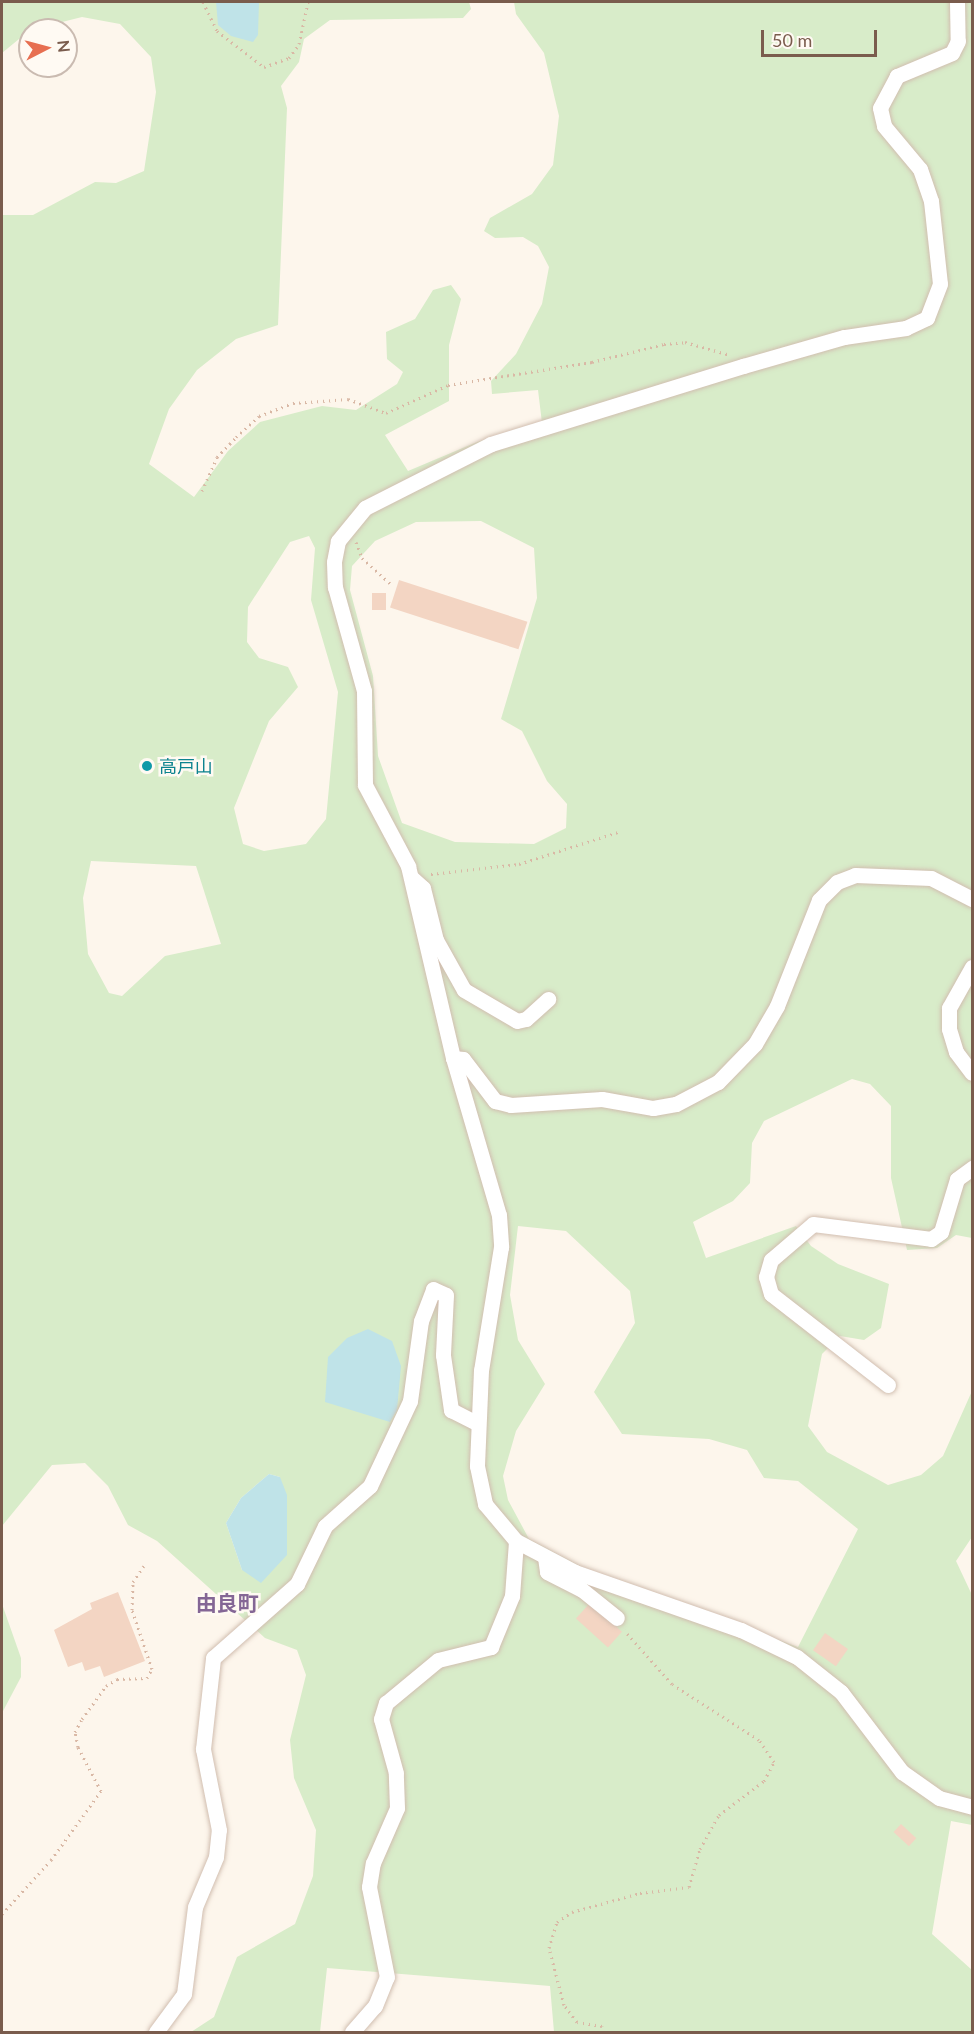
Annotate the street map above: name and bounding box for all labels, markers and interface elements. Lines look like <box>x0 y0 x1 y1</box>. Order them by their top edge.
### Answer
north arrow <box>18 18 78 78</box>
scale bar <box>764 18 880 56</box>
text: 50 m <box>772 29 812 51</box>
text: N <box>54 39 75 53</box>
place label: 高戸山 <box>159 755 213 777</box>
marker: 高戸山 <box>140 759 154 773</box>
district label: 由良町 <box>196 1590 258 1616</box>

